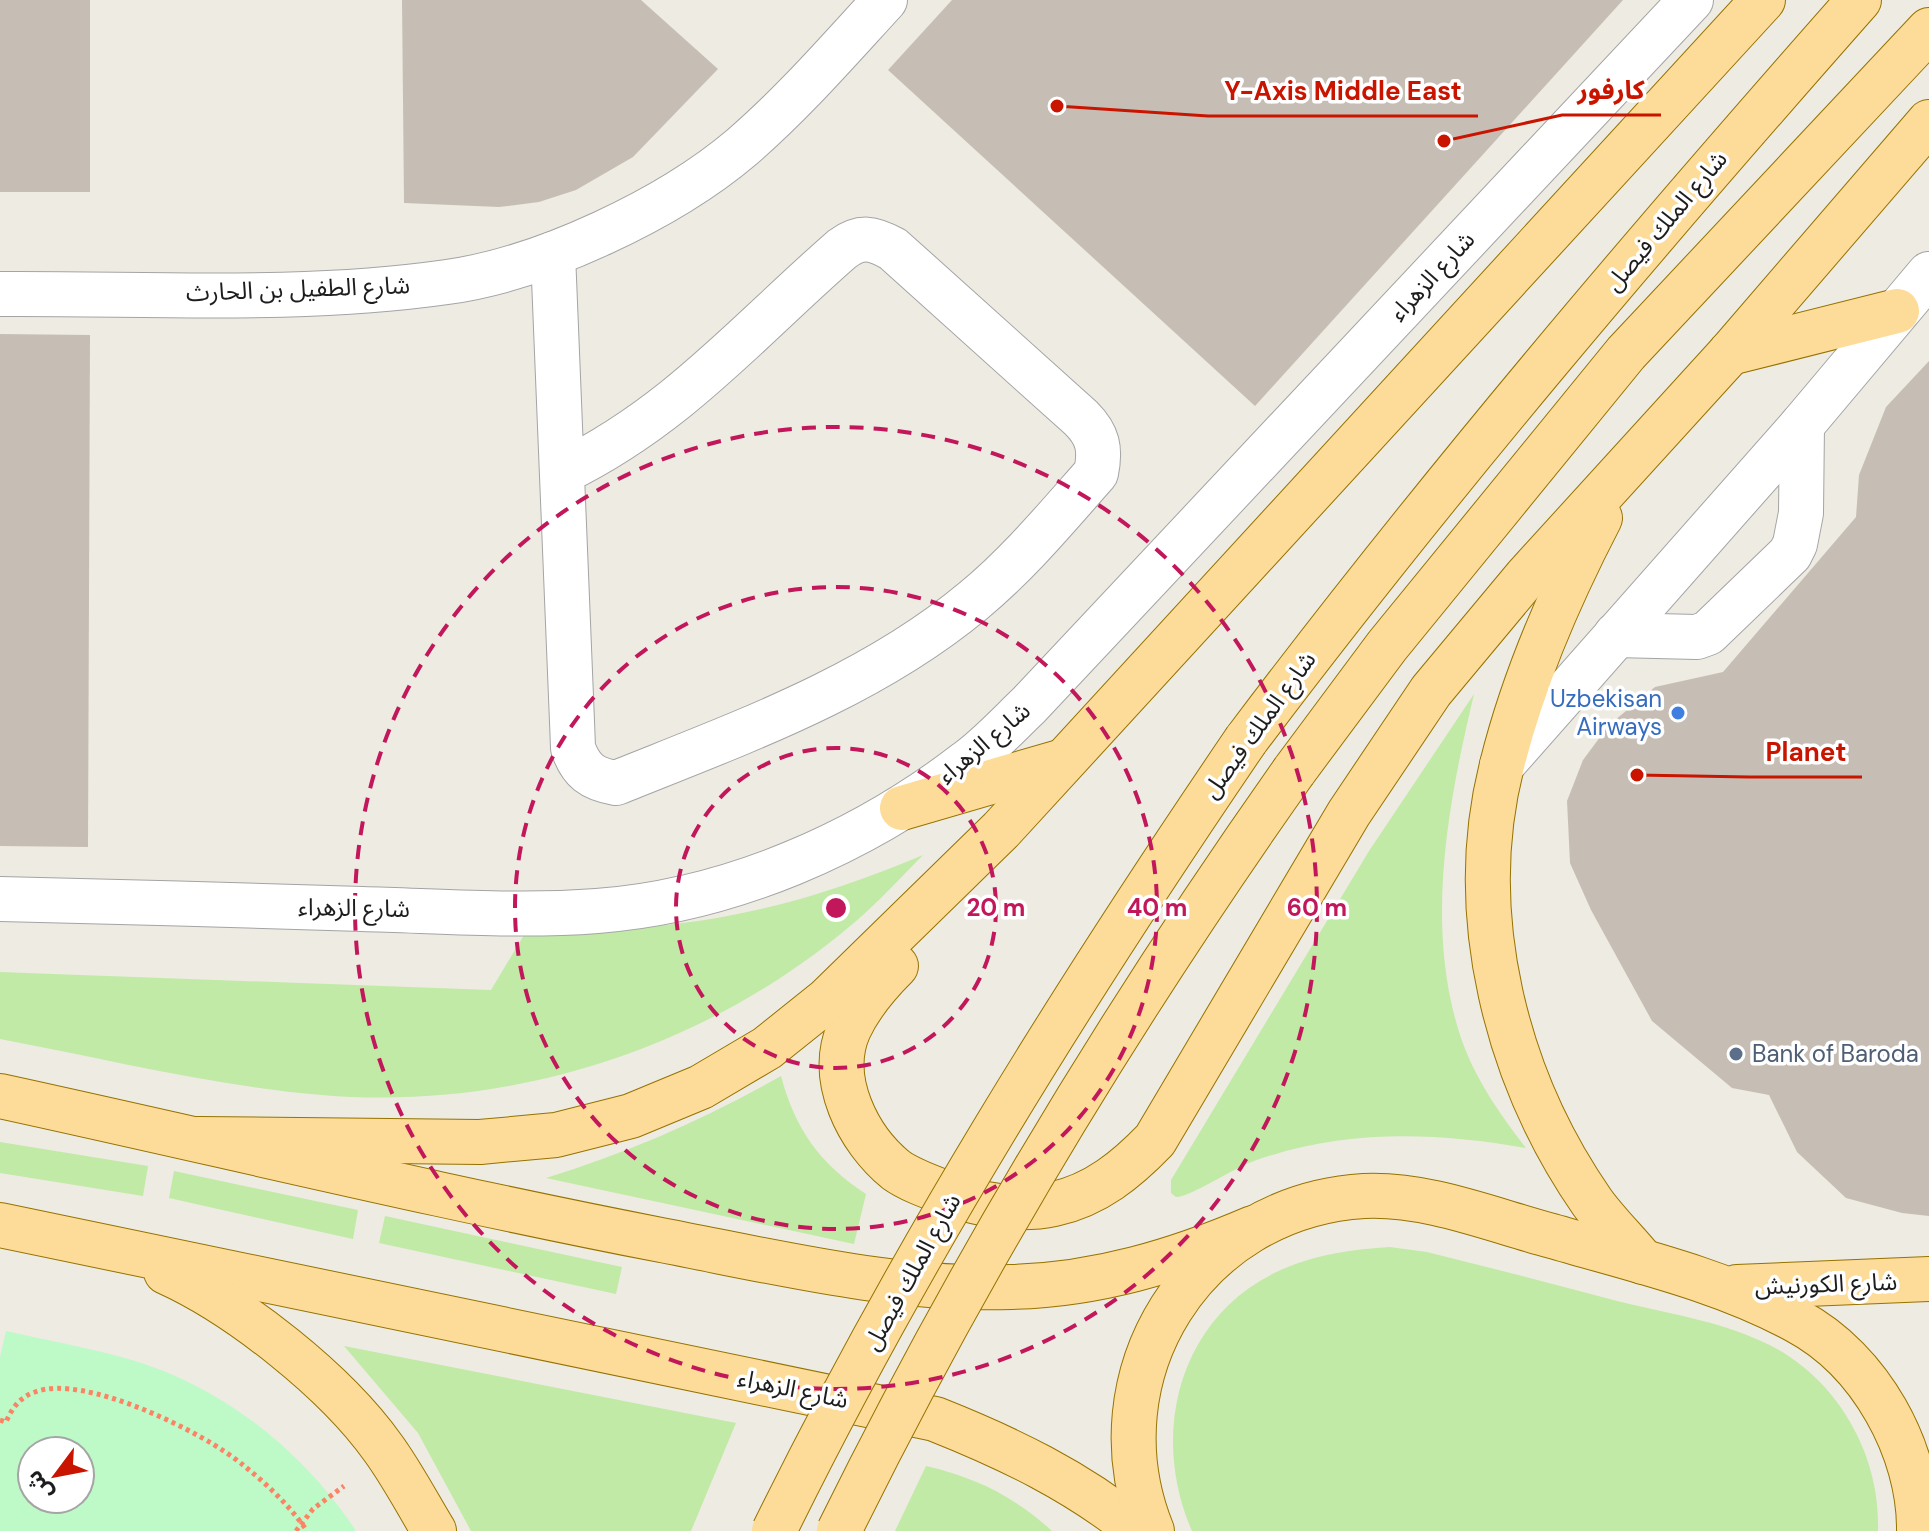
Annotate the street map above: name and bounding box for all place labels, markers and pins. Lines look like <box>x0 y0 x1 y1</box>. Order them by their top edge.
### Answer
callout: كارفور <box>1562 65 1661 115</box>
callout: Y-Axis Middle East <box>1208 66 1478 116</box>
place label: Uzbekisan Airways <box>1550 683 1662 742</box>
marker: Uzbekisan Airways <box>1669 704 1687 722</box>
callout: Planet <box>1749 727 1862 777</box>
centre of rings <box>822 894 850 922</box>
place label: Bank of Baroda <box>1752 1038 1919 1069</box>
marker: Bank of Baroda <box>1727 1045 1745 1063</box>

